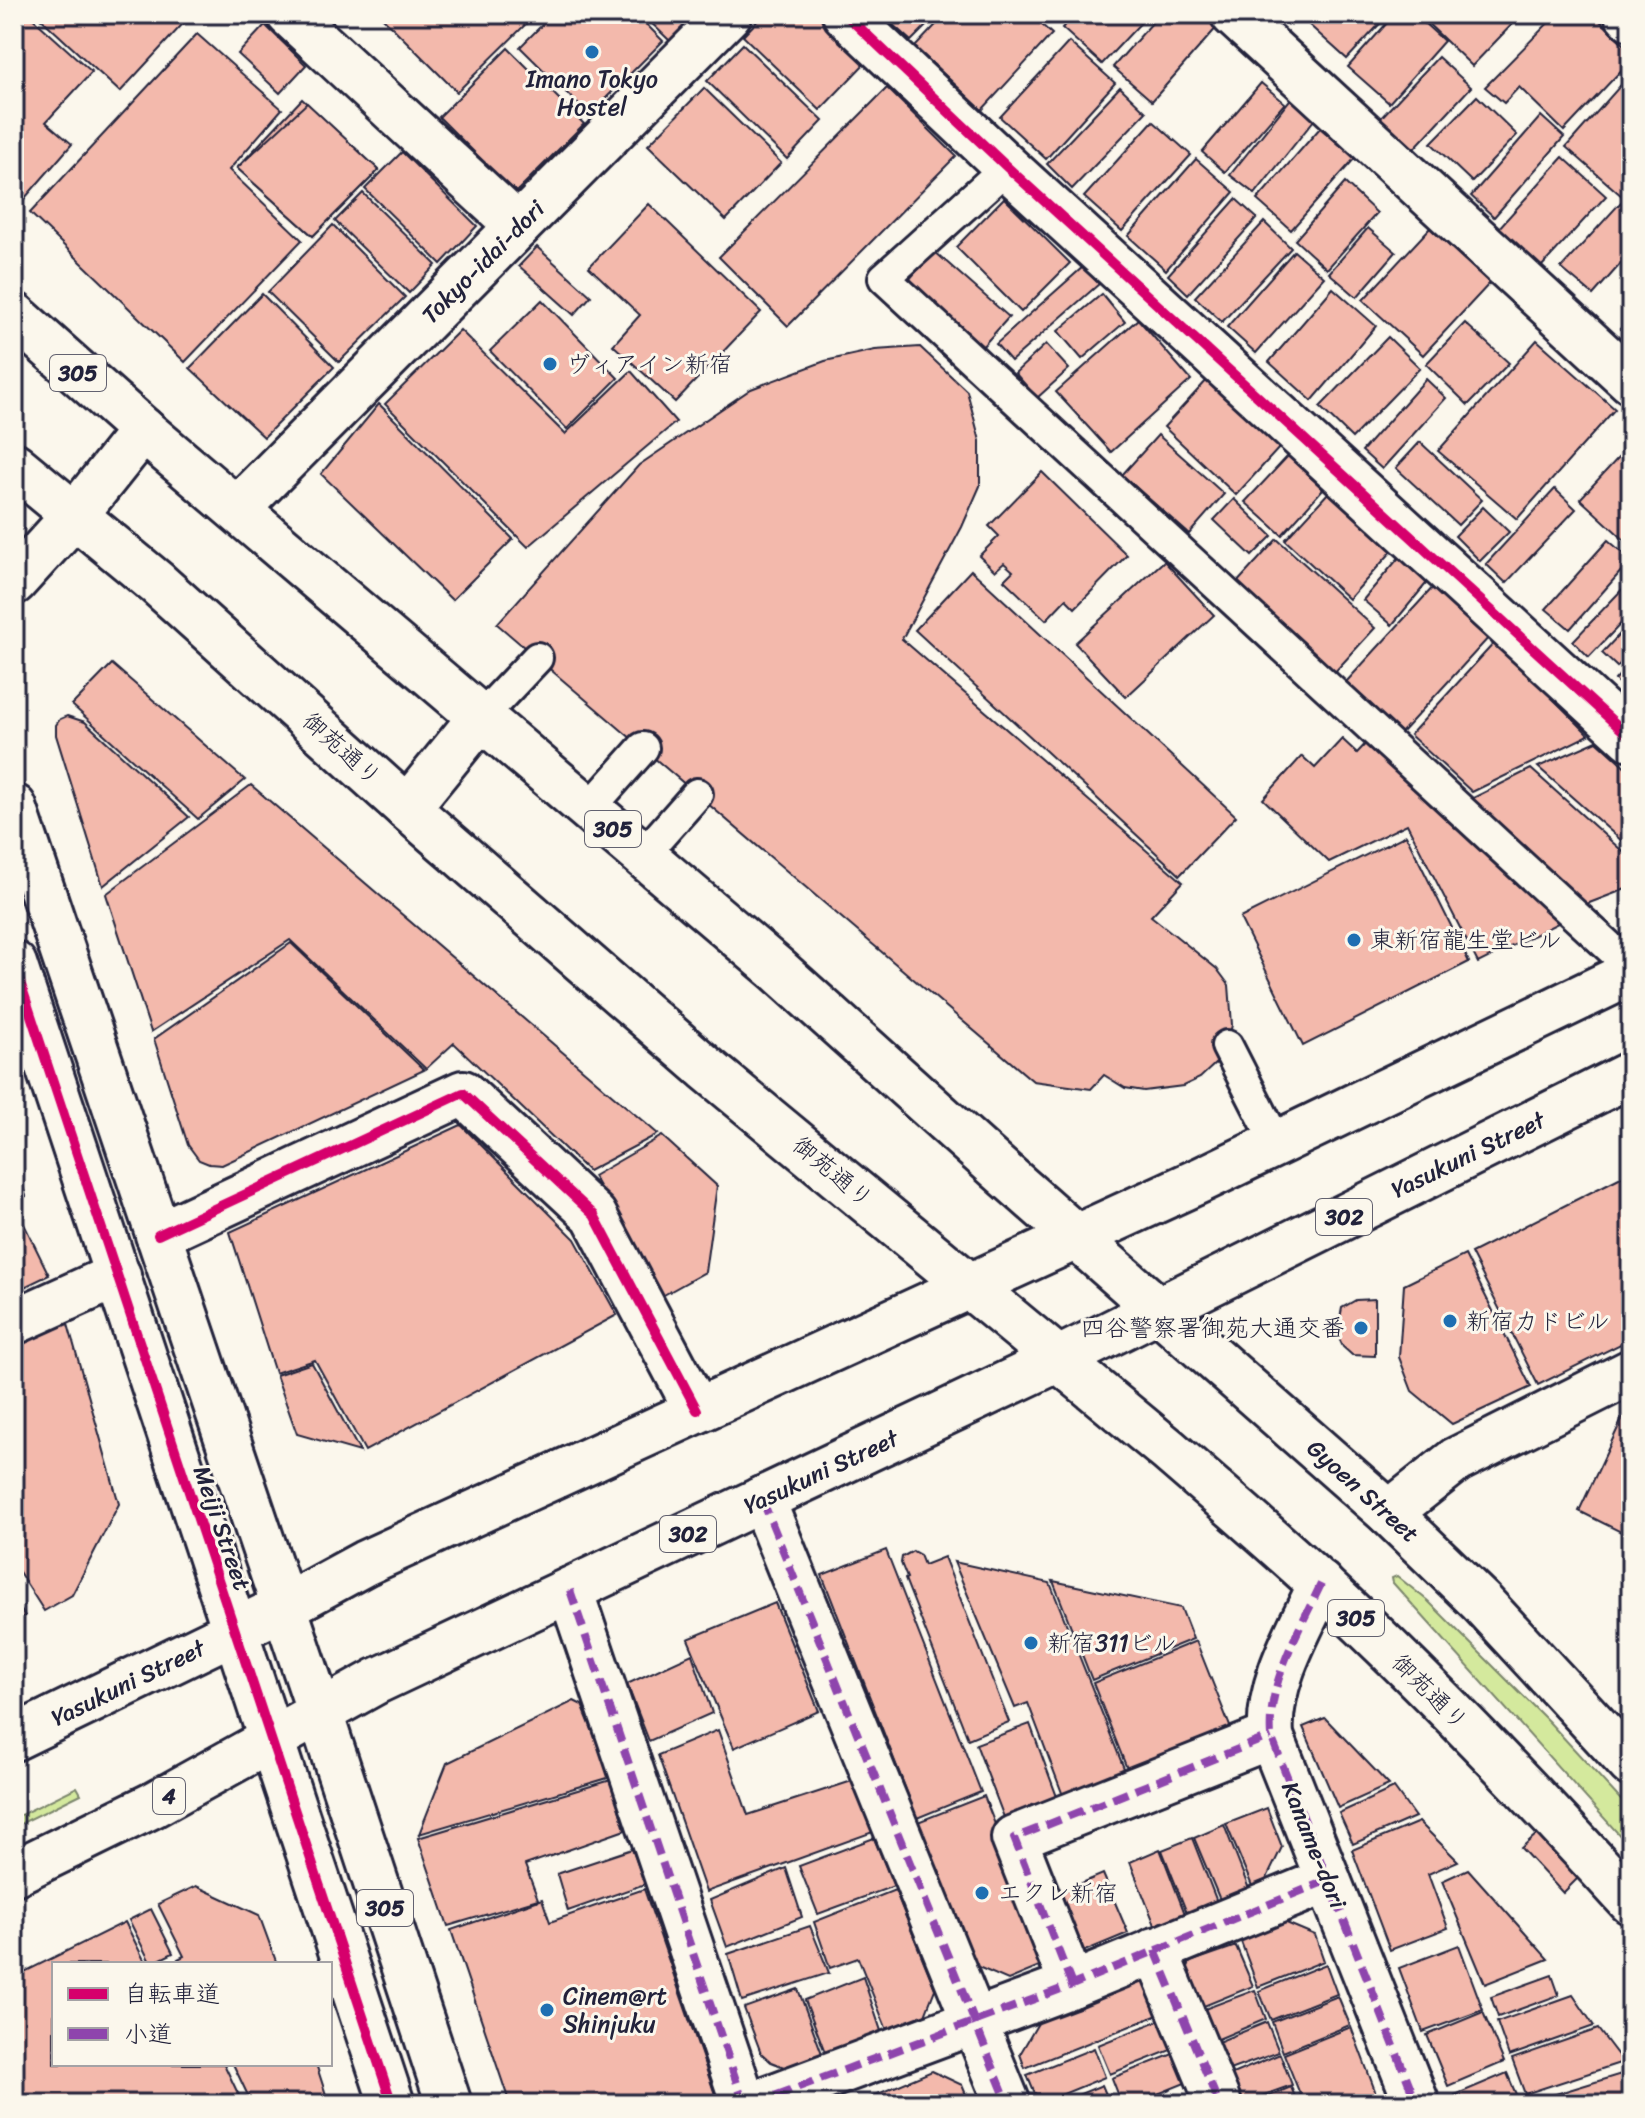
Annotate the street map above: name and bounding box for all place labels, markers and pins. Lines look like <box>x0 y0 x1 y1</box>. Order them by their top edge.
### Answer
marker: Imano Tokyo Hostel <box>583 43 601 61</box>
place label: Imano Tokyo Hostel <box>525 58 658 128</box>
place label: ヴィアイン新宿 <box>566 343 733 385</box>
marker: ヴィアイン新宿 <box>541 355 559 373</box>
place label: 東新宿龍生堂ビル <box>1370 919 1562 961</box>
marker: 東新宿龍生堂ビル <box>1345 931 1363 949</box>
place label: 新宿カドビル <box>1466 1300 1610 1342</box>
place label: 四谷警察署御苑大通交番 <box>1081 1307 1345 1349</box>
marker: 新宿カドビル <box>1441 1312 1459 1330</box>
marker: 四谷警察署御苑大通交番 <box>1352 1319 1370 1337</box>
place label: 新宿311ビル <box>1047 1622 1176 1664</box>
marker: 新宿311ビル <box>1022 1634 1040 1652</box>
place label: エクレ新宿 <box>998 1872 1118 1914</box>
marker: エクレ新宿 <box>973 1884 991 1902</box>
place label: Cinem@rt Shinjuku <box>563 1975 667 2045</box>
marker: Cinem@rt Shinjuku <box>538 2001 556 2019</box>

